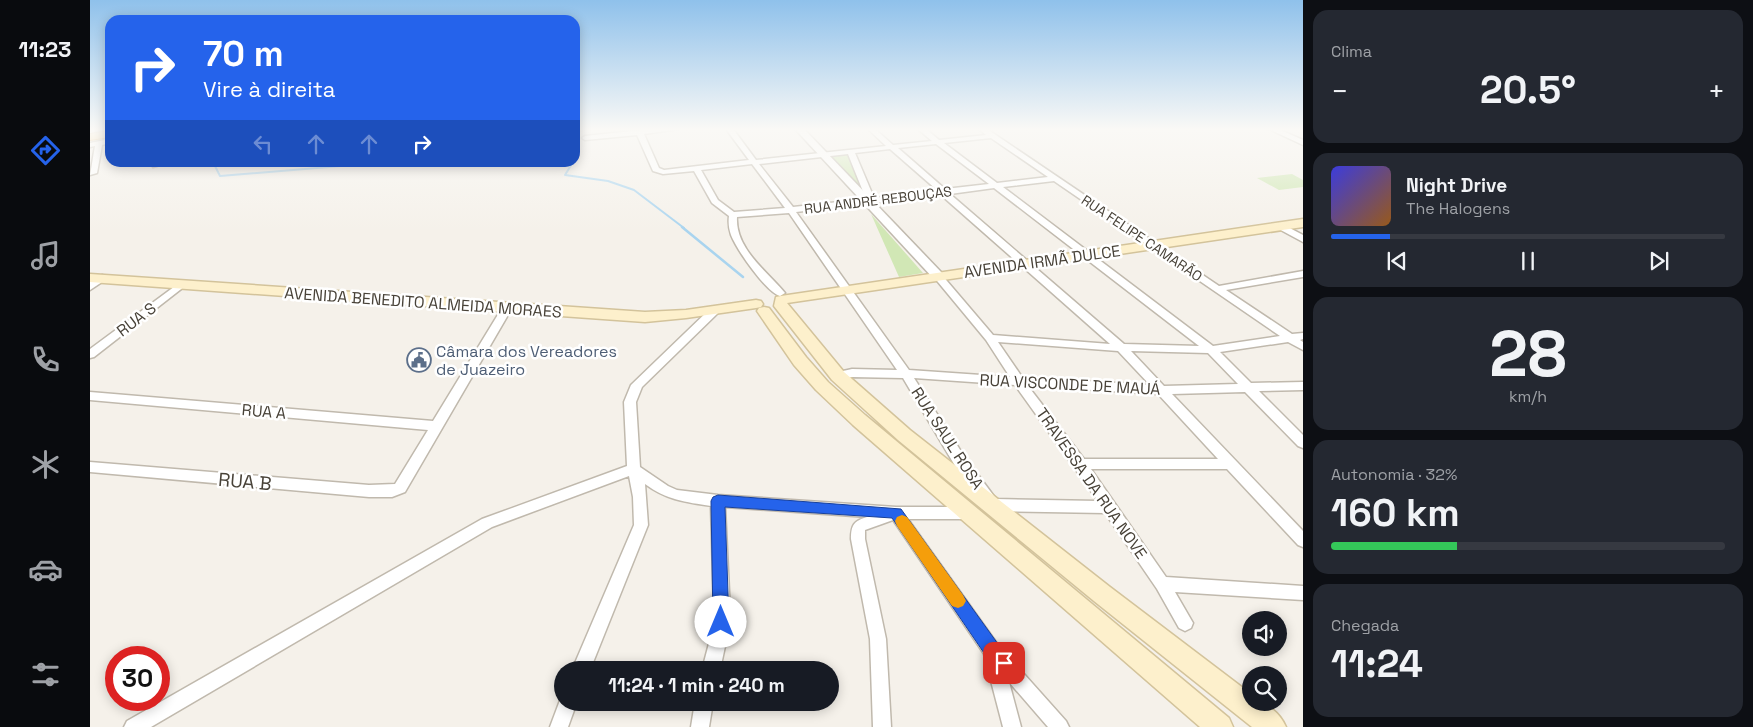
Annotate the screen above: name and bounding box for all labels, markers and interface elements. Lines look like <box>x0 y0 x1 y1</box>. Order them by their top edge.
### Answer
text: 70 m <box>203 32 284 76</box>
text: 11:23 <box>19 35 71 63</box>
icon: right <box>120 35 185 100</box>
text: Clima <box>1331 41 1372 62</box>
text: 20.5° <box>1480 66 1576 114</box>
text: − <box>1331 73 1348 109</box>
text: + <box>1708 73 1725 109</box>
text: Vire à direita <box>203 75 335 103</box>
icon: left <box>249 130 277 158</box>
icon: ahead <box>302 130 330 158</box>
icon: ahead <box>355 130 383 158</box>
icon: right <box>408 130 436 158</box>
icon: directions <box>28 133 63 168</box>
text: Night Drive <box>1406 173 1507 198</box>
street label: RUA ANDRÉ REBOUÇAS <box>803 182 953 218</box>
street label: RUA FELIPE CAMARÃO <box>1078 191 1206 285</box>
text: The Halogens <box>1406 198 1510 219</box>
icon: music <box>28 238 63 273</box>
street label: AVENIDA IRMÃ DULCE <box>962 240 1122 283</box>
icon: previous <box>1383 247 1411 275</box>
icon: pause <box>1514 247 1542 275</box>
icon: next <box>1645 247 1673 275</box>
street label: AVENIDA BENEDITO ALMEIDA MORAES <box>284 282 562 323</box>
street label: RUA S <box>112 298 160 341</box>
text: 28 <box>1489 312 1567 395</box>
place label: Câmara dos Vereadores de Juazeiro <box>436 341 617 380</box>
icon: phone <box>28 342 63 377</box>
public building icon: Câmara dos Vereadores de Juazeiro <box>406 347 432 373</box>
street label: RUA VISCONDE DE MAUÁ <box>979 369 1161 400</box>
street label: RUA SAUL ROSA <box>907 383 988 493</box>
text: km/h <box>1509 386 1547 407</box>
street label: RUA A <box>241 399 287 424</box>
street label: TRAVESSA DA RUA NOVE <box>1031 403 1152 563</box>
icon: climate <box>28 447 63 482</box>
text: Autonomia · 32% <box>1331 464 1457 485</box>
street label: RUA B <box>217 467 273 496</box>
text: 160 km <box>1331 489 1460 537</box>
icon: car <box>28 552 63 587</box>
position arrow <box>694 595 746 647</box>
map controls <box>1242 611 1287 711</box>
button: sound <box>1242 611 1287 656</box>
text: Chegada <box>1331 615 1399 636</box>
text: 11:24 <box>1331 640 1423 688</box>
pin <box>983 642 1025 684</box>
speed limit sign: 30 <box>105 646 170 711</box>
icon: arrive <box>990 649 1018 677</box>
icon: filters <box>28 657 63 692</box>
button: search <box>1242 666 1287 711</box>
text: 11:24 · 1 min · 240 m <box>608 673 785 698</box>

